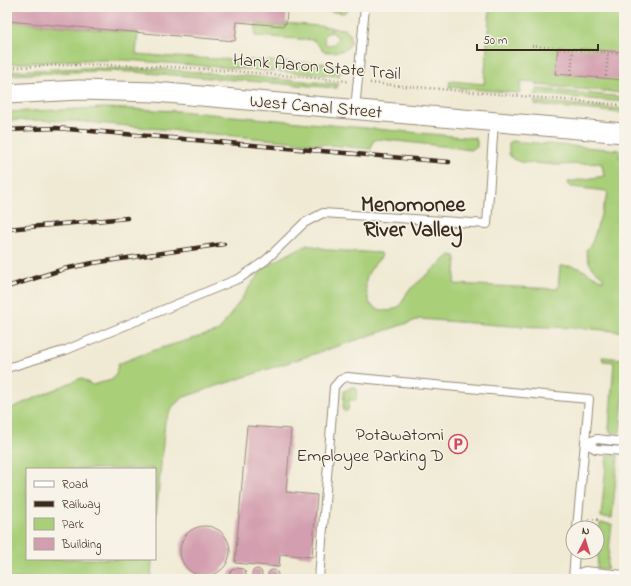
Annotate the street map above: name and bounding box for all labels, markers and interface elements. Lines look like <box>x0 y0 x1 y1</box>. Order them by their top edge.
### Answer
scale bar <box>477 26 598 52</box>
text: 50 m <box>483 32 507 50</box>
street label: Hank Aaron State Trail <box>232 48 402 88</box>
street label: West Canal Street <box>249 89 383 127</box>
district label: Menomonee River Valley <box>361 190 466 248</box>
place label: Potawatomi Employee Parking D <box>296 423 444 471</box>
parking icon: Potawatomi Employee Parking D <box>447 433 469 455</box>
legend <box>26 468 156 560</box>
text: Road <box>62 476 88 494</box>
text: Railway <box>62 496 101 515</box>
text: Park <box>62 516 84 534</box>
north arrow <box>565 520 605 560</box>
text: N <box>581 523 590 539</box>
text: Building <box>61 536 101 555</box>

